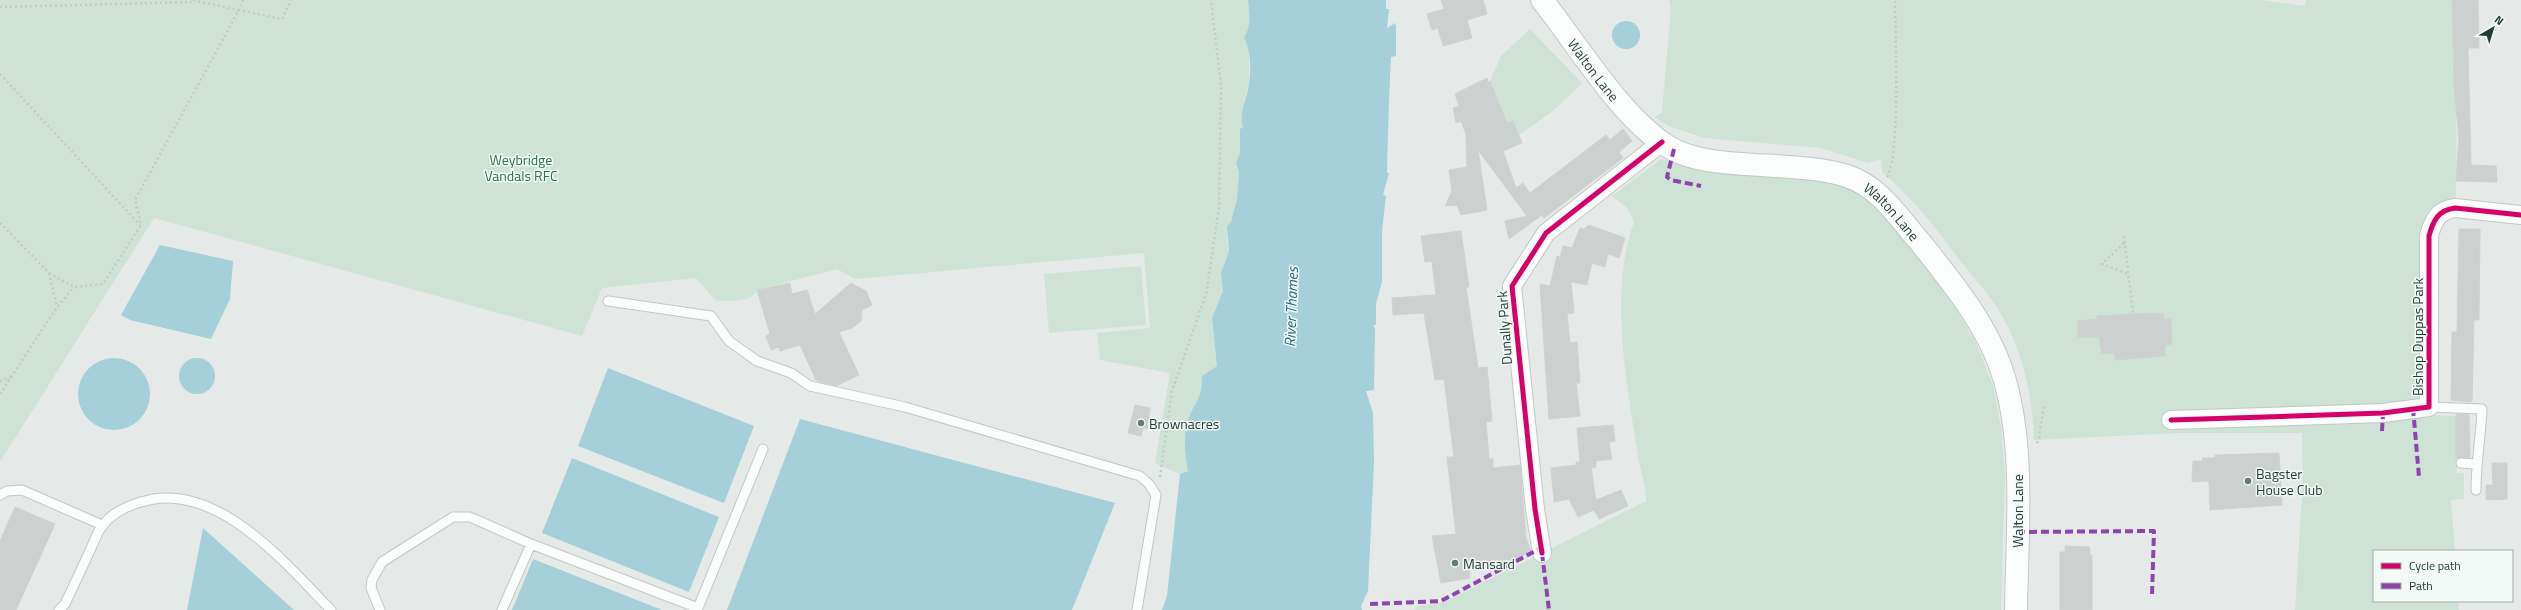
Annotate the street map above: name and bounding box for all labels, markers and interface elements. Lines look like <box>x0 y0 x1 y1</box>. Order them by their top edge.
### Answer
north arrow <box>2473 8 2513 48</box>
text: N <box>2491 11 2507 29</box>
street label: Walton Lane <box>1563 34 1625 106</box>
park label: Weybridge Vandals RFC <box>484 149 558 186</box>
street label: Walton Lane <box>1860 177 1925 245</box>
water label: River Thames <box>1278 265 1304 347</box>
street label: Bishop Duppas Park <box>2407 278 2428 396</box>
street label: Dunally Park <box>1491 290 1517 366</box>
place label: Brownacres <box>1149 413 1219 434</box>
marker: Brownacres <box>1136 418 1146 428</box>
place label: Bagster House Club <box>2256 463 2323 500</box>
street label: Walton Lane <box>2007 474 2028 548</box>
marker: Bagster House Club <box>2243 476 2253 486</box>
legend <box>2373 550 2513 602</box>
place label: Mansard <box>1463 553 1515 574</box>
text: Cycle path <box>2409 556 2461 575</box>
marker: Mansard <box>1450 558 1460 568</box>
text: Path <box>2409 576 2433 595</box>

